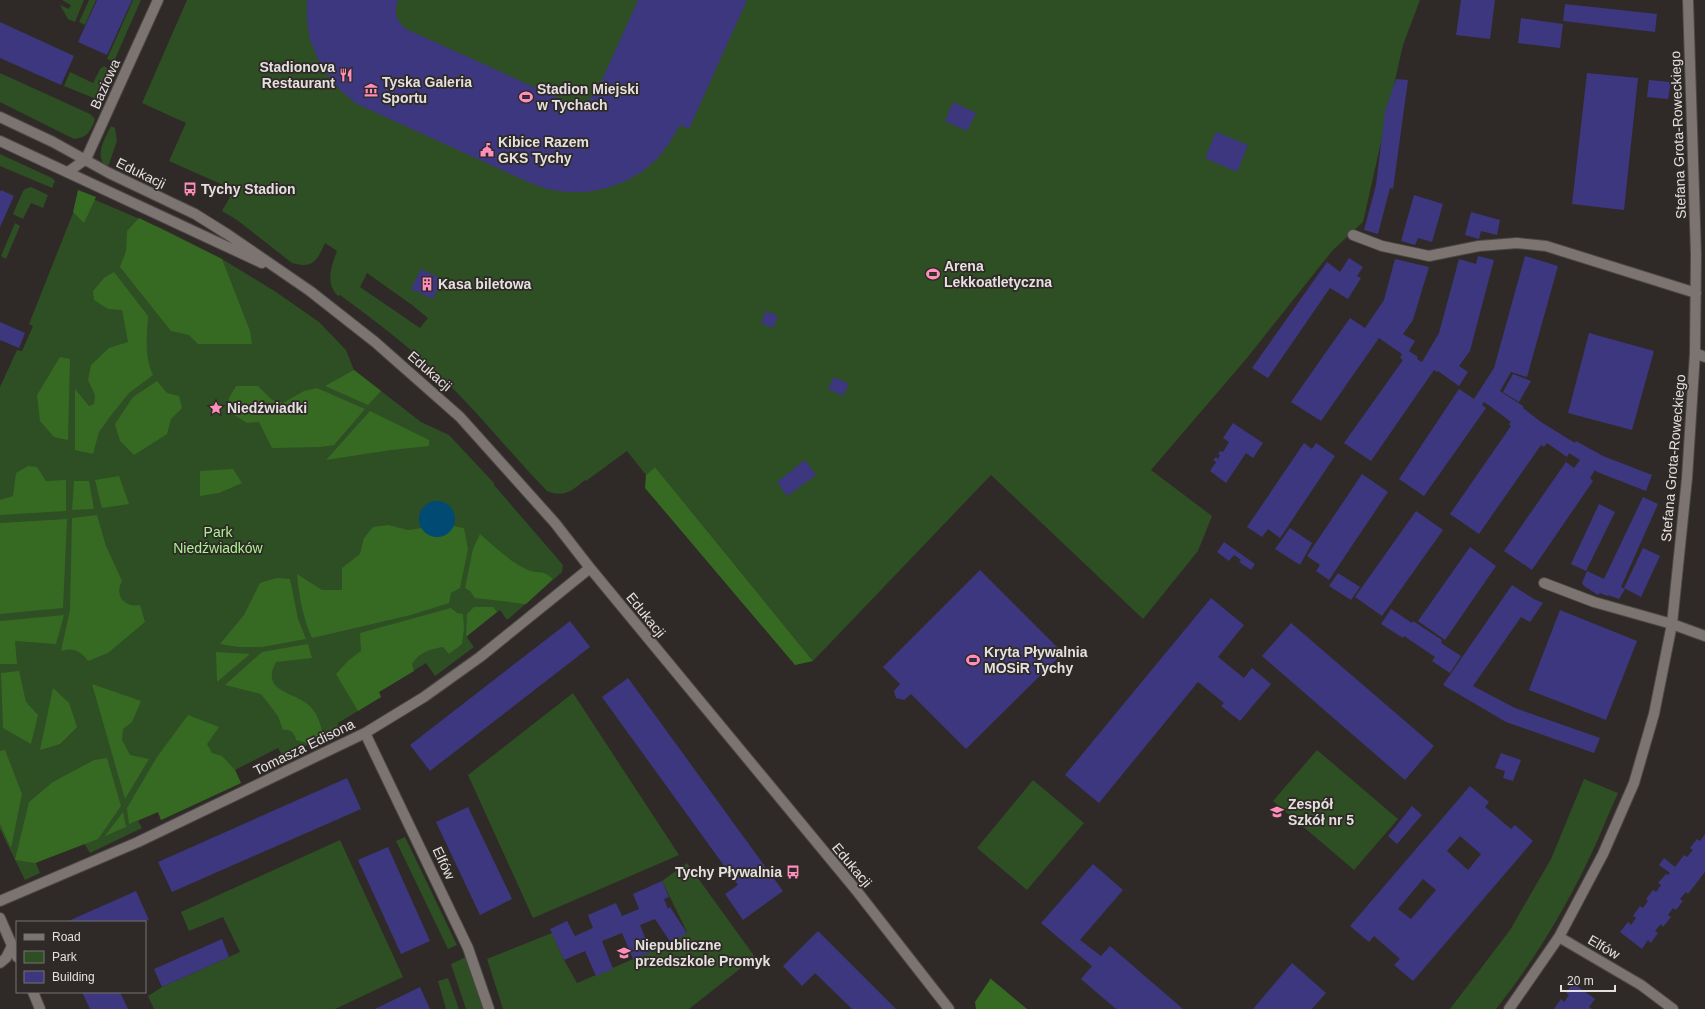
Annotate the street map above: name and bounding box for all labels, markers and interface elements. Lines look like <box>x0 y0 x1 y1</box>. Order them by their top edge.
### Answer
street label: Stefana Grota-Roweckiego <box>1667 51 1689 219</box>
street label: Baziowa <box>87 56 123 111</box>
place label: Stadionova Restaurant <box>260 59 335 91</box>
restaurant icon: Stadionova Restaurant <box>338 67 354 83</box>
place label: Tyska Galeria Sportu <box>382 74 472 106</box>
place label: Stadion Miejski w Tychach <box>536 81 639 113</box>
museum icon: Tyska Galeria Sportu <box>363 82 379 98</box>
sports icon: Stadion Miejski w Tychach <box>518 89 534 105</box>
place label: Kibice Razem GKS Tychy <box>498 134 589 166</box>
public building icon: Kibice Razem GKS Tychy <box>479 142 495 158</box>
street label: Edukacji <box>114 154 168 192</box>
bus stop icon: Tychy Stadion <box>182 181 198 197</box>
place label: Tychy Stadion <box>201 181 296 197</box>
place label: Arena Lekkoatletyczna <box>944 258 1052 290</box>
sports icon: Arena Lekkoatletyczna <box>925 266 941 282</box>
building icon: Kasa biletowa <box>419 276 435 292</box>
place label: Kasa biletowa <box>438 276 532 292</box>
street label: Edukacji <box>405 348 455 394</box>
street label: Stefana Grota-Roweckiego <box>1658 373 1688 542</box>
place icon: Niedźwiadki <box>208 400 224 416</box>
place label: Niedźwiadki <box>227 400 307 416</box>
park label: Park Niedźwiadków <box>173 524 264 556</box>
street label: Edukacji <box>623 589 669 641</box>
place label: Kryta Pływalnia MOSiR Tychy <box>984 644 1088 676</box>
sports icon: Kryta Pływalnia MOSiR Tychy <box>965 652 981 668</box>
street label: Tomasza Edisona <box>251 715 357 778</box>
place label: Zespół Szkół nr 5 <box>1288 796 1354 828</box>
school or university icon: Zespół Szkół nr 5 <box>1269 804 1285 820</box>
street label: Edukacji <box>829 840 875 890</box>
street label: Elfów <box>430 844 459 883</box>
place label: Tychy Pływalnia <box>675 864 782 880</box>
bus stop icon: Tychy Pływalnia <box>785 864 801 880</box>
legend <box>16 921 146 993</box>
text: Road <box>52 930 81 944</box>
street label: Elfów <box>1585 932 1624 963</box>
place label: Niepubliczne przedszkole Promyk <box>635 937 771 969</box>
school or university icon: Niepubliczne przedszkole Promyk <box>616 945 632 961</box>
text: Park <box>52 950 78 964</box>
scale bar <box>1561 967 1615 993</box>
text: Building <box>52 970 95 984</box>
text: 20 m <box>1567 974 1594 988</box>

